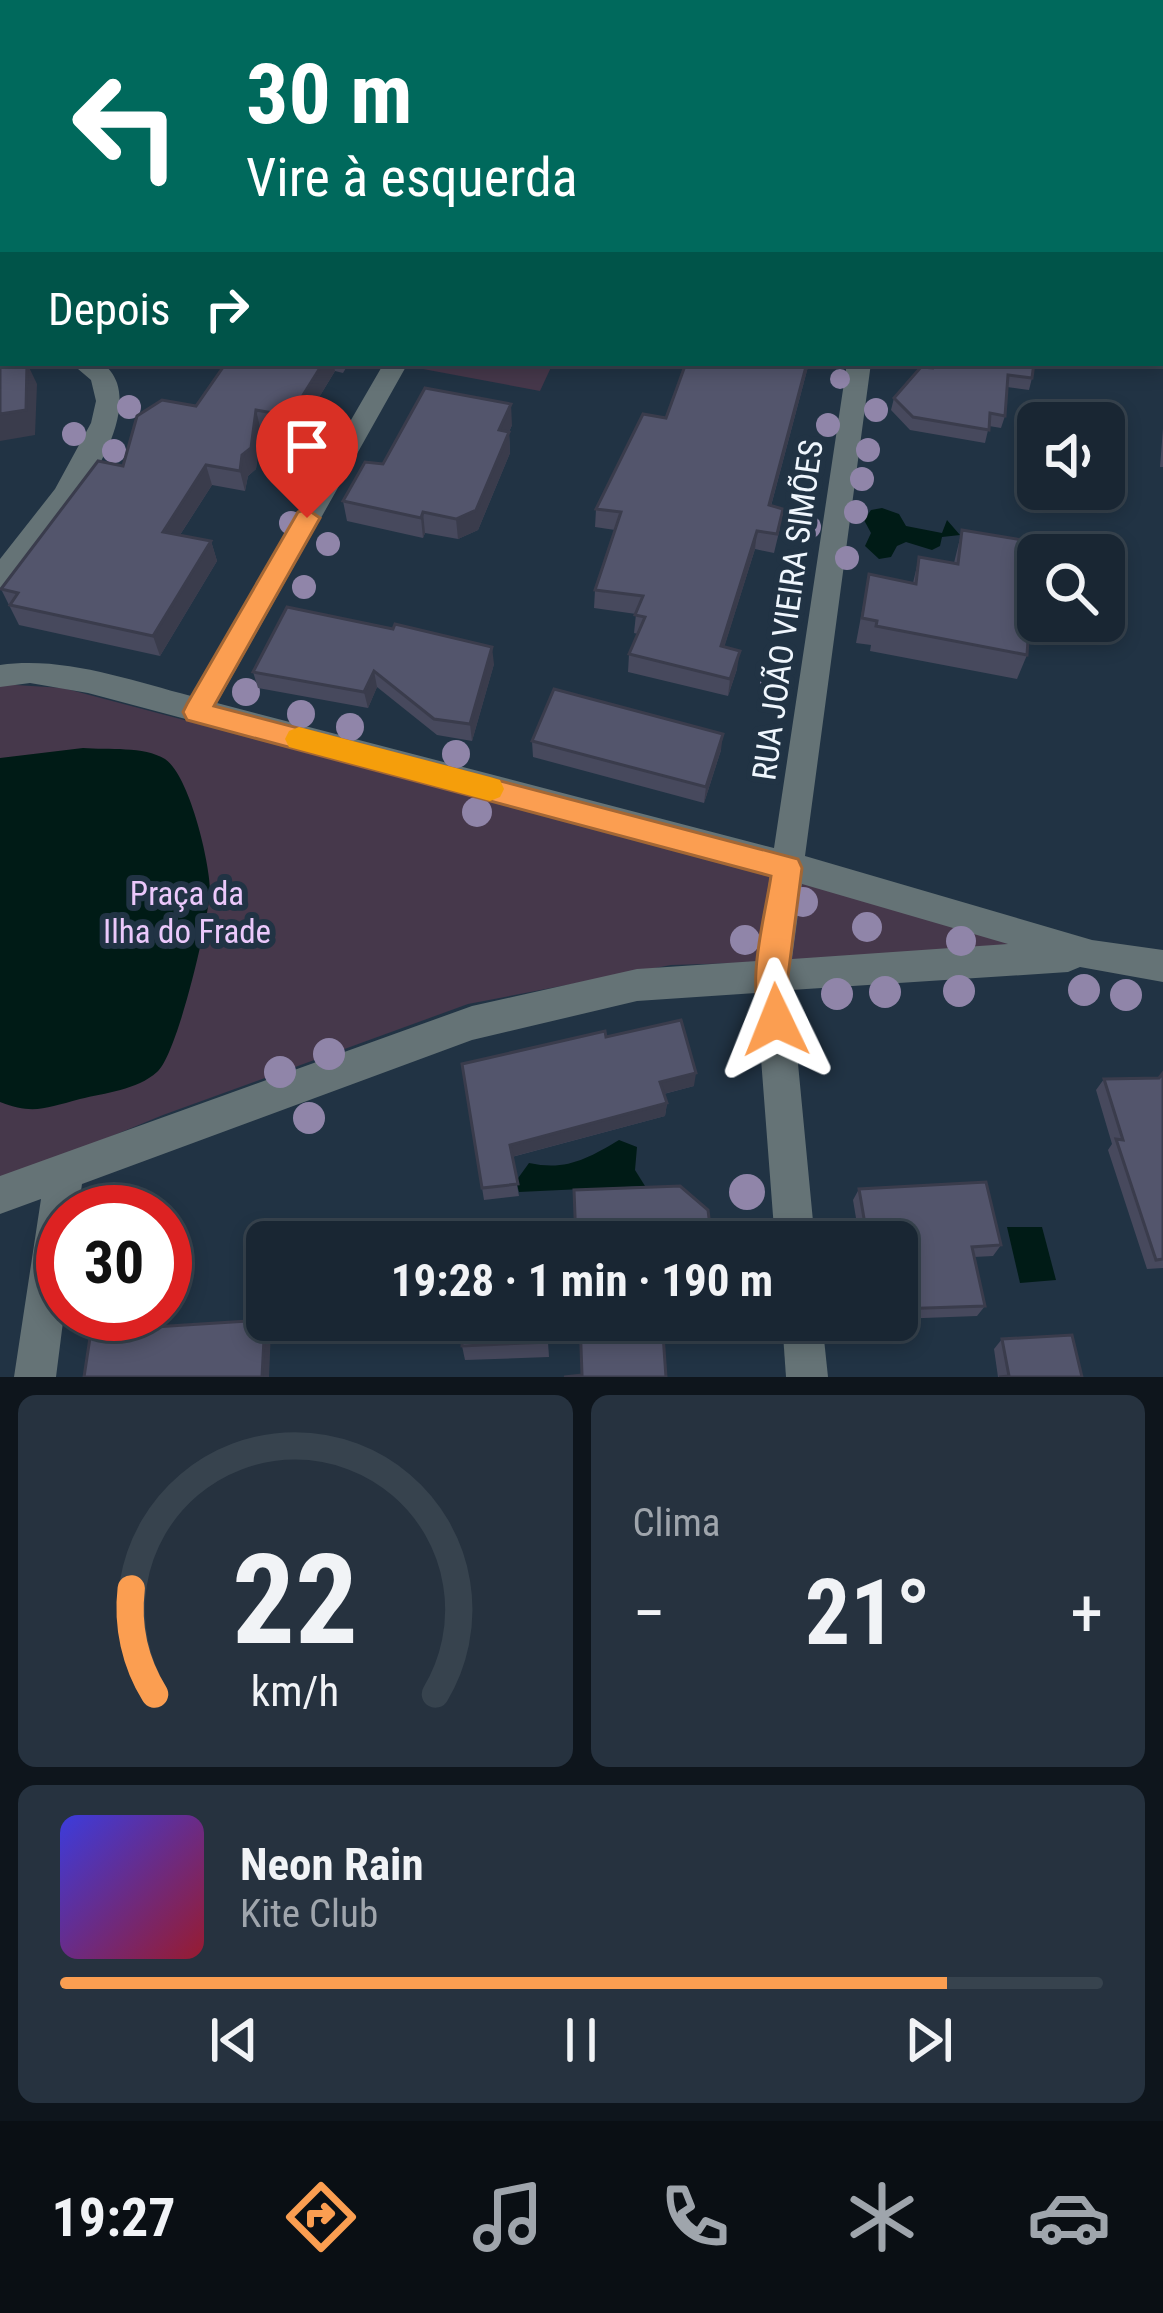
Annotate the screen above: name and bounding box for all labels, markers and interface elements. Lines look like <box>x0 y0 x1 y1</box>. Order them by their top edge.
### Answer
text: 30 m <box>246 45 413 144</box>
icon: left <box>48 48 204 204</box>
text: Vire à esquerda <box>246 146 578 209</box>
icon: right <box>194 276 260 342</box>
text: Depois <box>48 283 170 336</box>
pin <box>256 395 358 518</box>
map controls <box>1017 402 1125 642</box>
button: sound <box>1017 402 1125 510</box>
icon: arrive <box>274 413 340 479</box>
street label: RUA JOÃO VIEIRA SIMÕES <box>744 437 831 783</box>
button: search <box>1017 534 1125 642</box>
park label: Praça da Ilha do Frade <box>103 874 271 951</box>
position arrow <box>713 957 839 1083</box>
speed limit sign: 30 <box>36 1185 192 1341</box>
text: 19:28 · 1 min · 190 m <box>391 1254 773 1307</box>
text: Clima <box>633 1500 721 1546</box>
text: 22 <box>232 1527 358 1673</box>
text: 21° <box>805 1561 931 1666</box>
text: − <box>633 1575 666 1652</box>
text: + <box>1070 1575 1103 1652</box>
text: km/h <box>251 1666 339 1716</box>
text: Neon Rain <box>240 1838 424 1891</box>
text: Kite Club <box>240 1891 378 1937</box>
icon: previous <box>201 2007 267 2073</box>
icon: pause <box>548 2007 614 2073</box>
icon: next <box>896 2007 962 2073</box>
icon: directions <box>279 2175 363 2259</box>
icon: music <box>466 2175 550 2259</box>
icon: phone <box>653 2175 737 2259</box>
icon: climate <box>840 2175 924 2259</box>
icon: car <box>1027 2175 1111 2259</box>
text: 19:27 <box>52 2186 176 2249</box>

